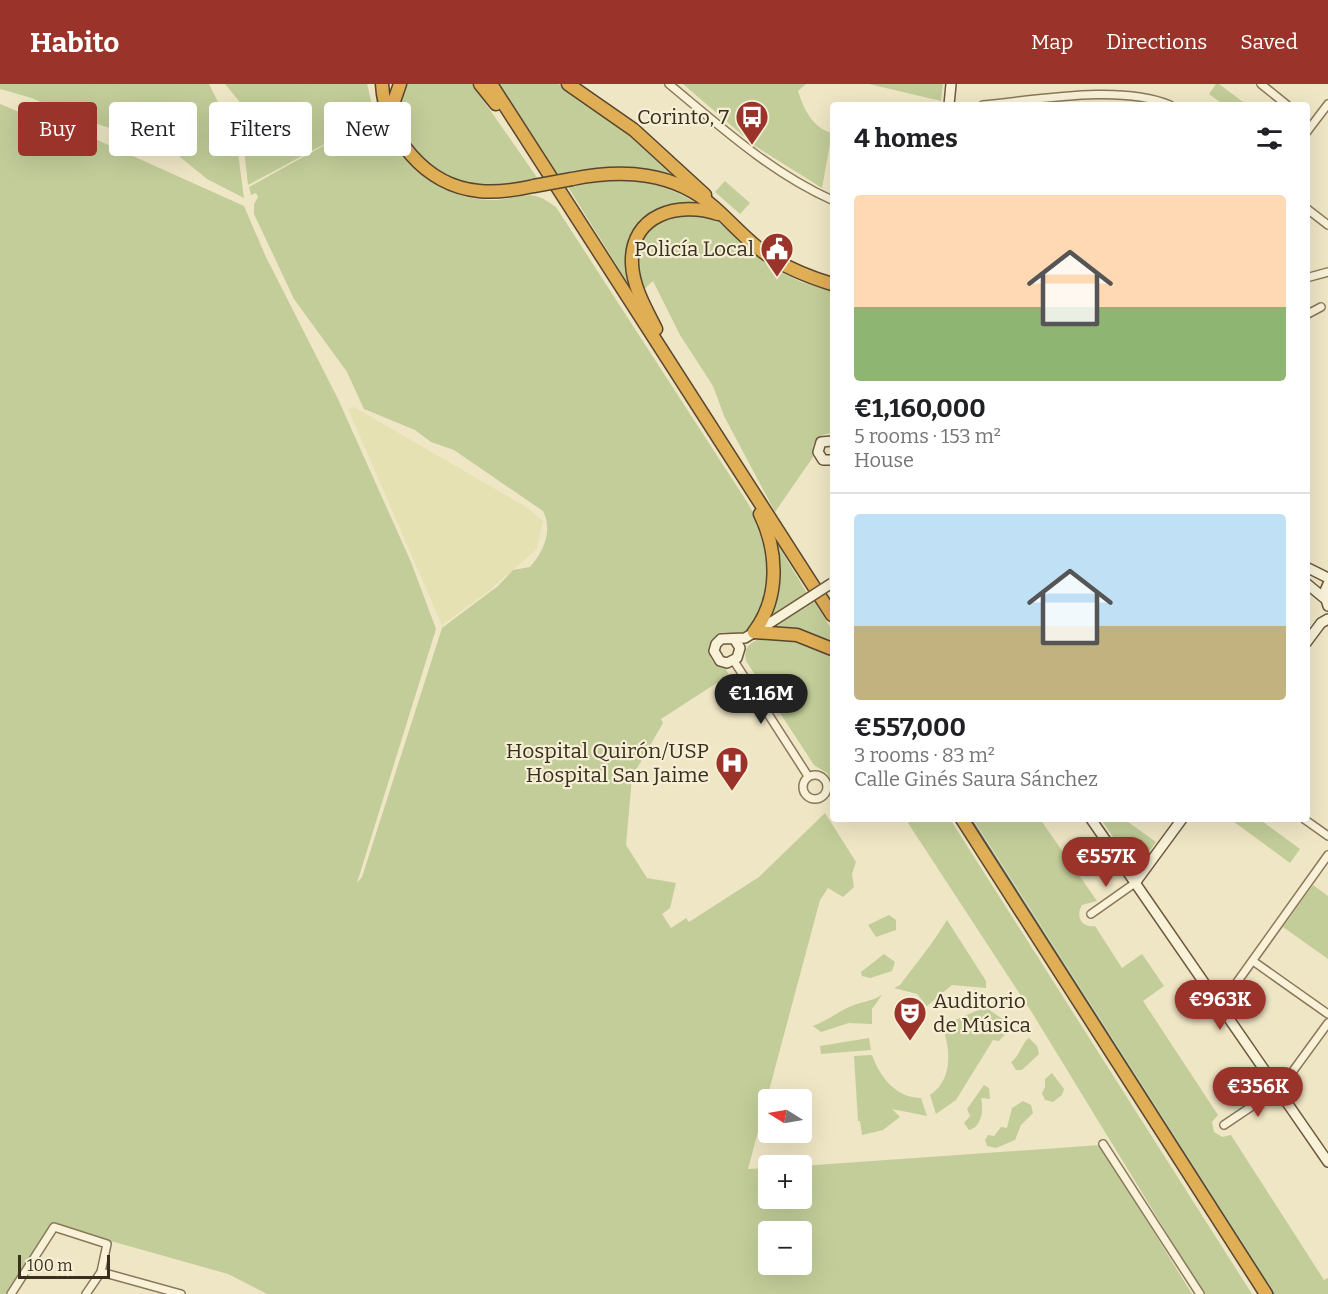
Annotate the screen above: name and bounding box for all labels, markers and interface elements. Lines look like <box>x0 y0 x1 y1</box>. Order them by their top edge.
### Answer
text: Habito <box>30 26 120 59</box>
text: Map <box>1031 29 1073 55</box>
text: Directions <box>1106 29 1207 55</box>
text: Saved <box>1240 29 1298 55</box>
bus stop icon: Corinto, 7 <box>734 99 770 146</box>
chip: Buy <box>18 102 97 156</box>
chip: Rent <box>109 102 197 156</box>
chip: Filters <box>209 102 312 156</box>
chip: New <box>324 102 411 156</box>
place label: Corinto, 7 <box>637 104 729 130</box>
icon: filters <box>1253 122 1286 155</box>
text: 4 homes <box>854 123 958 154</box>
public building icon: Policía Local <box>759 231 795 278</box>
icon: home <box>1016 234 1124 342</box>
place label: Policía Local <box>634 236 754 262</box>
text: €1,160,000 <box>854 393 986 424</box>
text: 5 rooms · 153 m² <box>854 424 1001 448</box>
text: House <box>854 448 914 472</box>
icon: home <box>1016 553 1124 661</box>
pin: €1.16M <box>712 674 810 725</box>
text: €1.16M <box>729 681 793 705</box>
text: €557,000 <box>854 712 966 743</box>
place label: Hospital Quirón/USP Hospital San Jaime <box>506 738 709 788</box>
text: 3 rooms · 83 m² <box>854 743 995 767</box>
hospital icon: Hospital Quirón/USP Hospital San Jaime <box>714 745 750 792</box>
text: Calle Ginés Saura Sánchez <box>854 767 1098 791</box>
pin: €557K <box>1064 837 1148 888</box>
text: €557K <box>1076 844 1136 868</box>
pin: €963K <box>1178 980 1262 1031</box>
text: €963K <box>1189 987 1251 1011</box>
place label: Auditorio de Música <box>933 988 1032 1038</box>
theatre icon: Auditorio de Música <box>892 995 928 1042</box>
pin: €356K <box>1216 1067 1300 1118</box>
text: €356K <box>1227 1074 1289 1098</box>
north arrow <box>758 1089 812 1143</box>
map controls <box>758 1089 812 1275</box>
button: + <box>758 1155 812 1209</box>
button: − <box>758 1221 812 1275</box>
scale bar <box>18 1252 110 1280</box>
text: 100 m <box>27 1256 72 1275</box>

